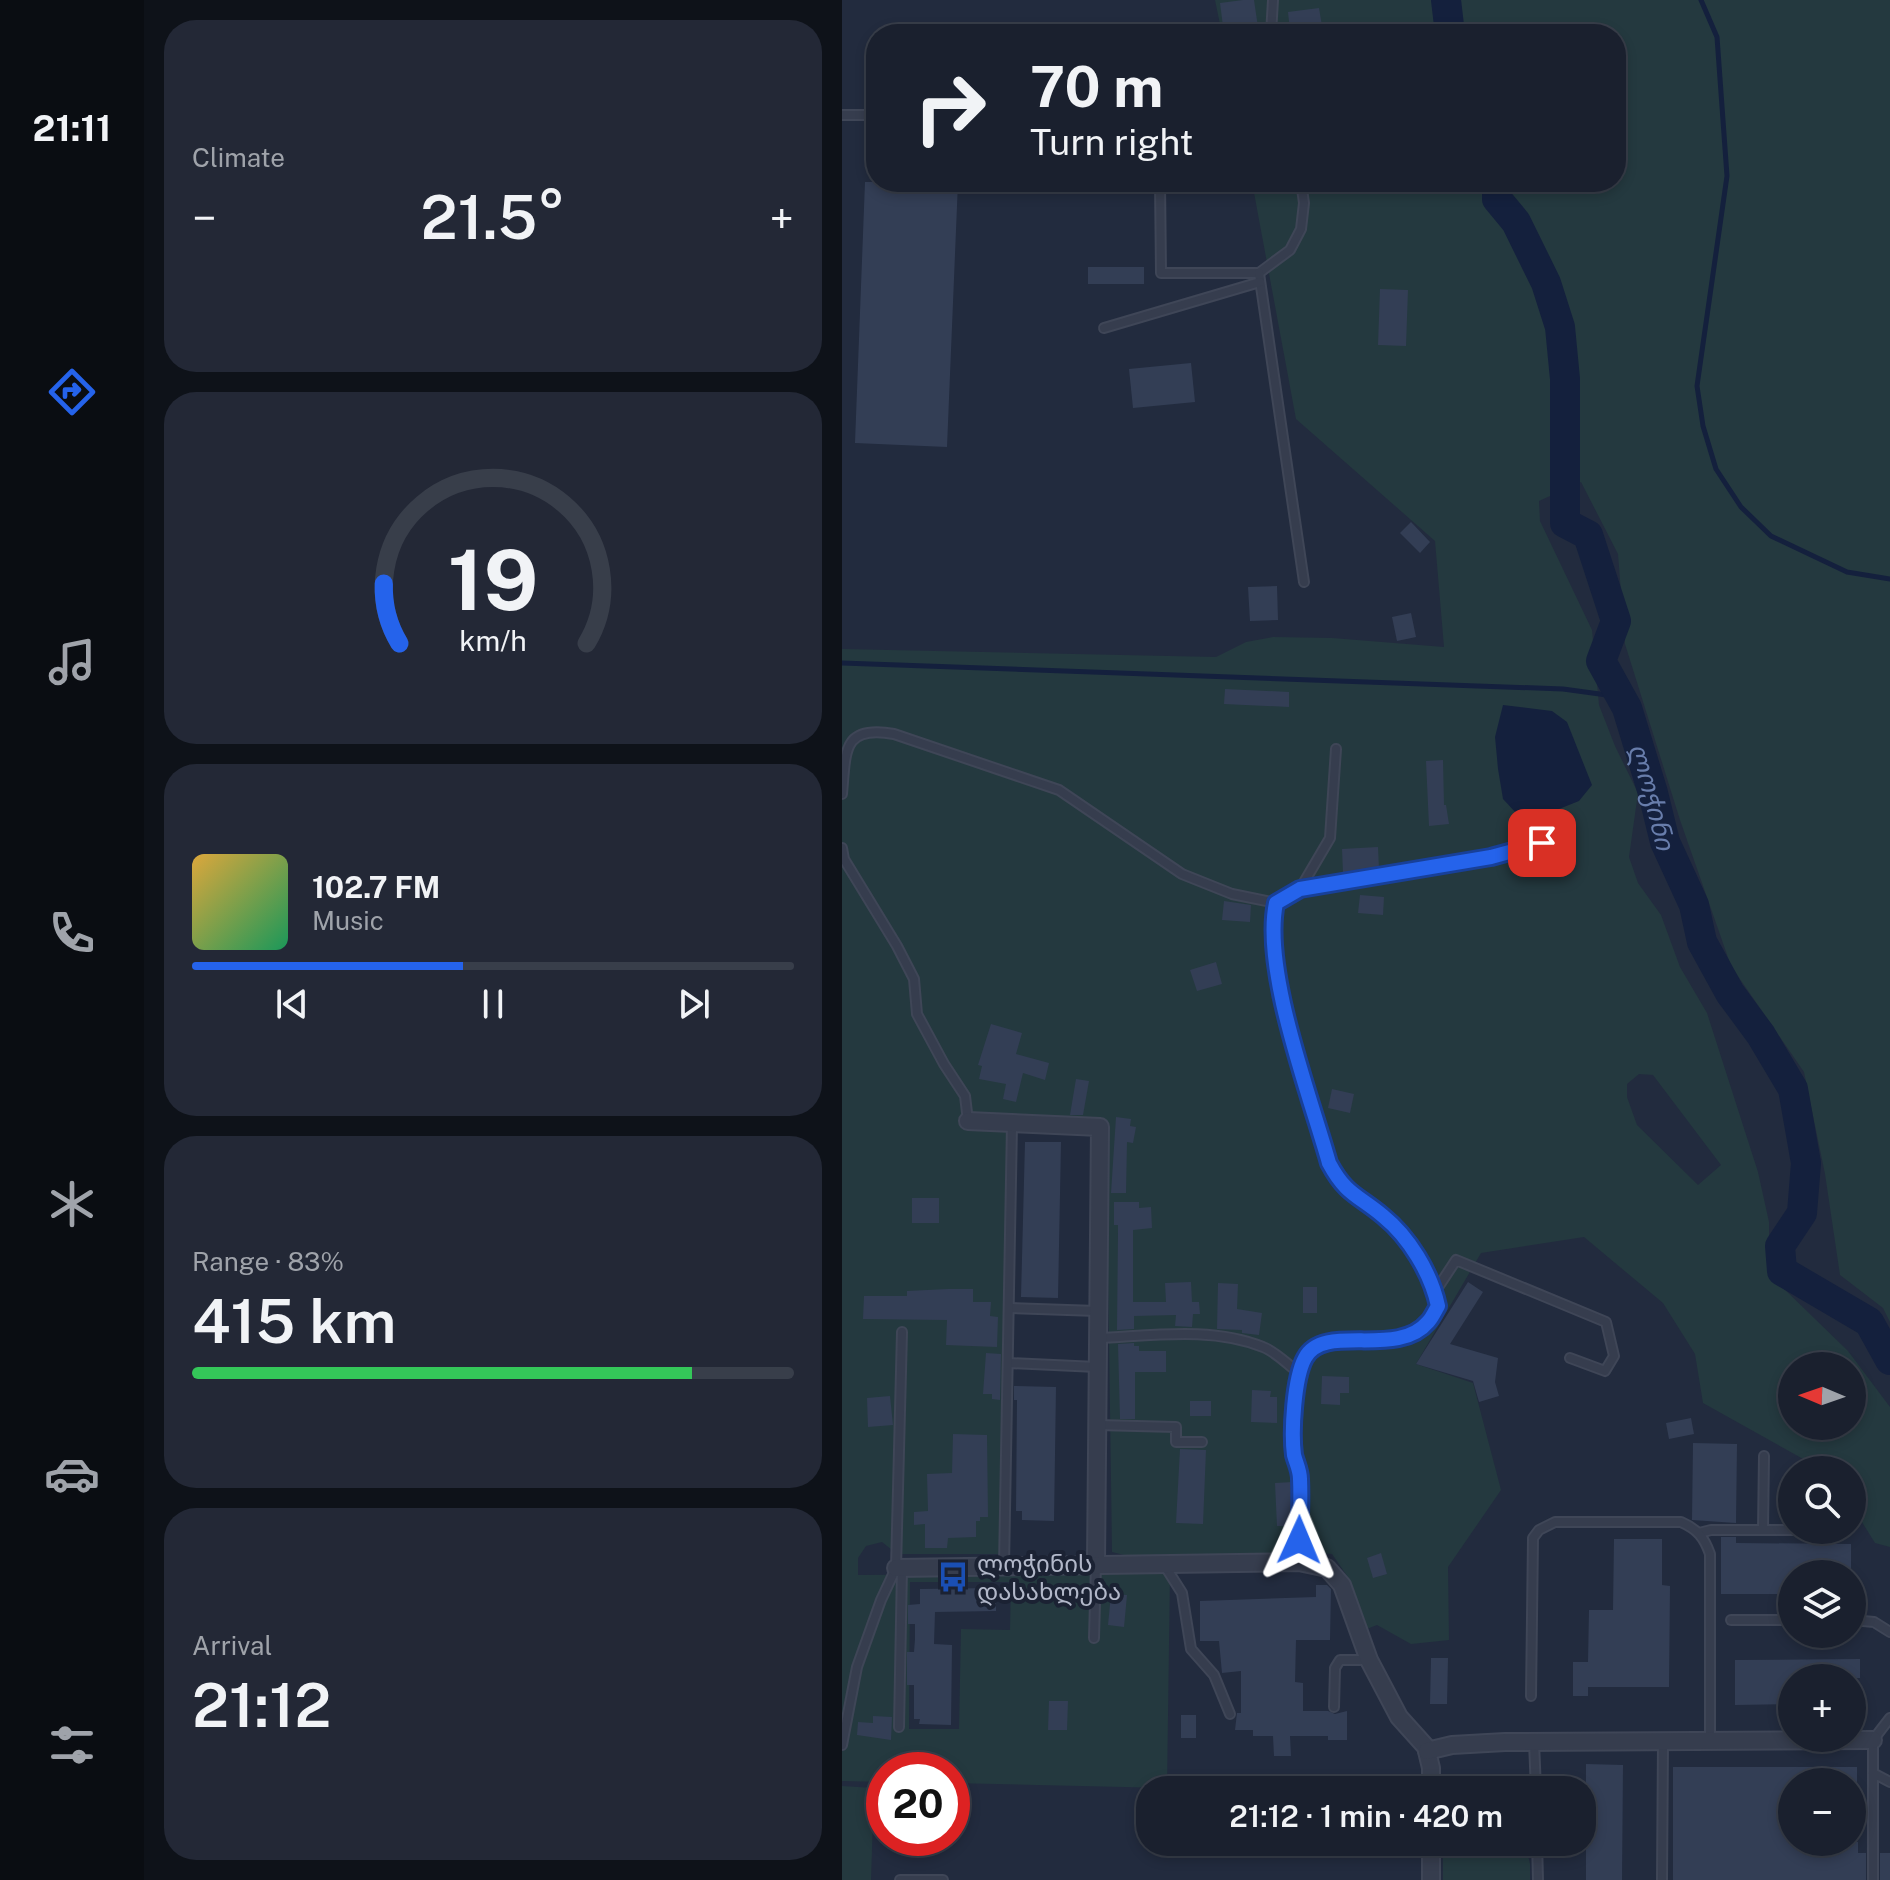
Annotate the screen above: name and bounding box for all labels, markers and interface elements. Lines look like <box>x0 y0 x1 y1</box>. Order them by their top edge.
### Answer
text: 70 m <box>1030 54 1163 120</box>
icon: right <box>898 56 1002 160</box>
text: 21:11 <box>33 107 111 149</box>
text: Turn right <box>1030 121 1193 163</box>
text: Climate <box>192 142 285 173</box>
text: 21.5° <box>421 182 565 253</box>
text: − <box>192 192 216 244</box>
text: + <box>770 192 794 244</box>
icon: directions <box>44 364 100 420</box>
text: 19 <box>448 531 538 629</box>
text: km/h <box>459 624 527 657</box>
icon: music <box>44 634 100 690</box>
water label: ლოჭინი <box>1622 739 1682 854</box>
pin <box>1508 809 1576 877</box>
icon: arrive <box>1520 821 1564 865</box>
text: 102.7 FM <box>312 869 440 905</box>
icon: phone <box>44 905 100 961</box>
text: Music <box>312 905 384 936</box>
icon: previous <box>270 982 314 1026</box>
icon: pause <box>471 982 515 1026</box>
icon: next <box>672 982 716 1026</box>
icon: climate <box>44 1176 100 1232</box>
text: Range · 83% <box>192 1246 344 1277</box>
text: 415 km <box>192 1286 396 1357</box>
north arrow <box>1778 1352 1866 1440</box>
map controls <box>1778 1352 1866 1856</box>
icon: car <box>44 1446 100 1502</box>
button: search <box>1778 1456 1866 1544</box>
position arrow <box>1257 1498 1341 1582</box>
place label: ლოჭინის დასახლება <box>977 1549 1121 1606</box>
bus stop icon: ლოჭინის დასახლება <box>936 1560 970 1594</box>
button: layers <box>1778 1560 1866 1648</box>
text: Arrival <box>192 1630 272 1661</box>
button: + <box>1778 1664 1866 1752</box>
text: 21:12 <box>192 1670 331 1741</box>
icon: filters <box>44 1717 100 1773</box>
speed limit sign: 20 <box>866 1752 970 1856</box>
button: − <box>1778 1768 1866 1856</box>
text: 21:12 · 1 min · 420 m <box>1229 1798 1503 1834</box>

